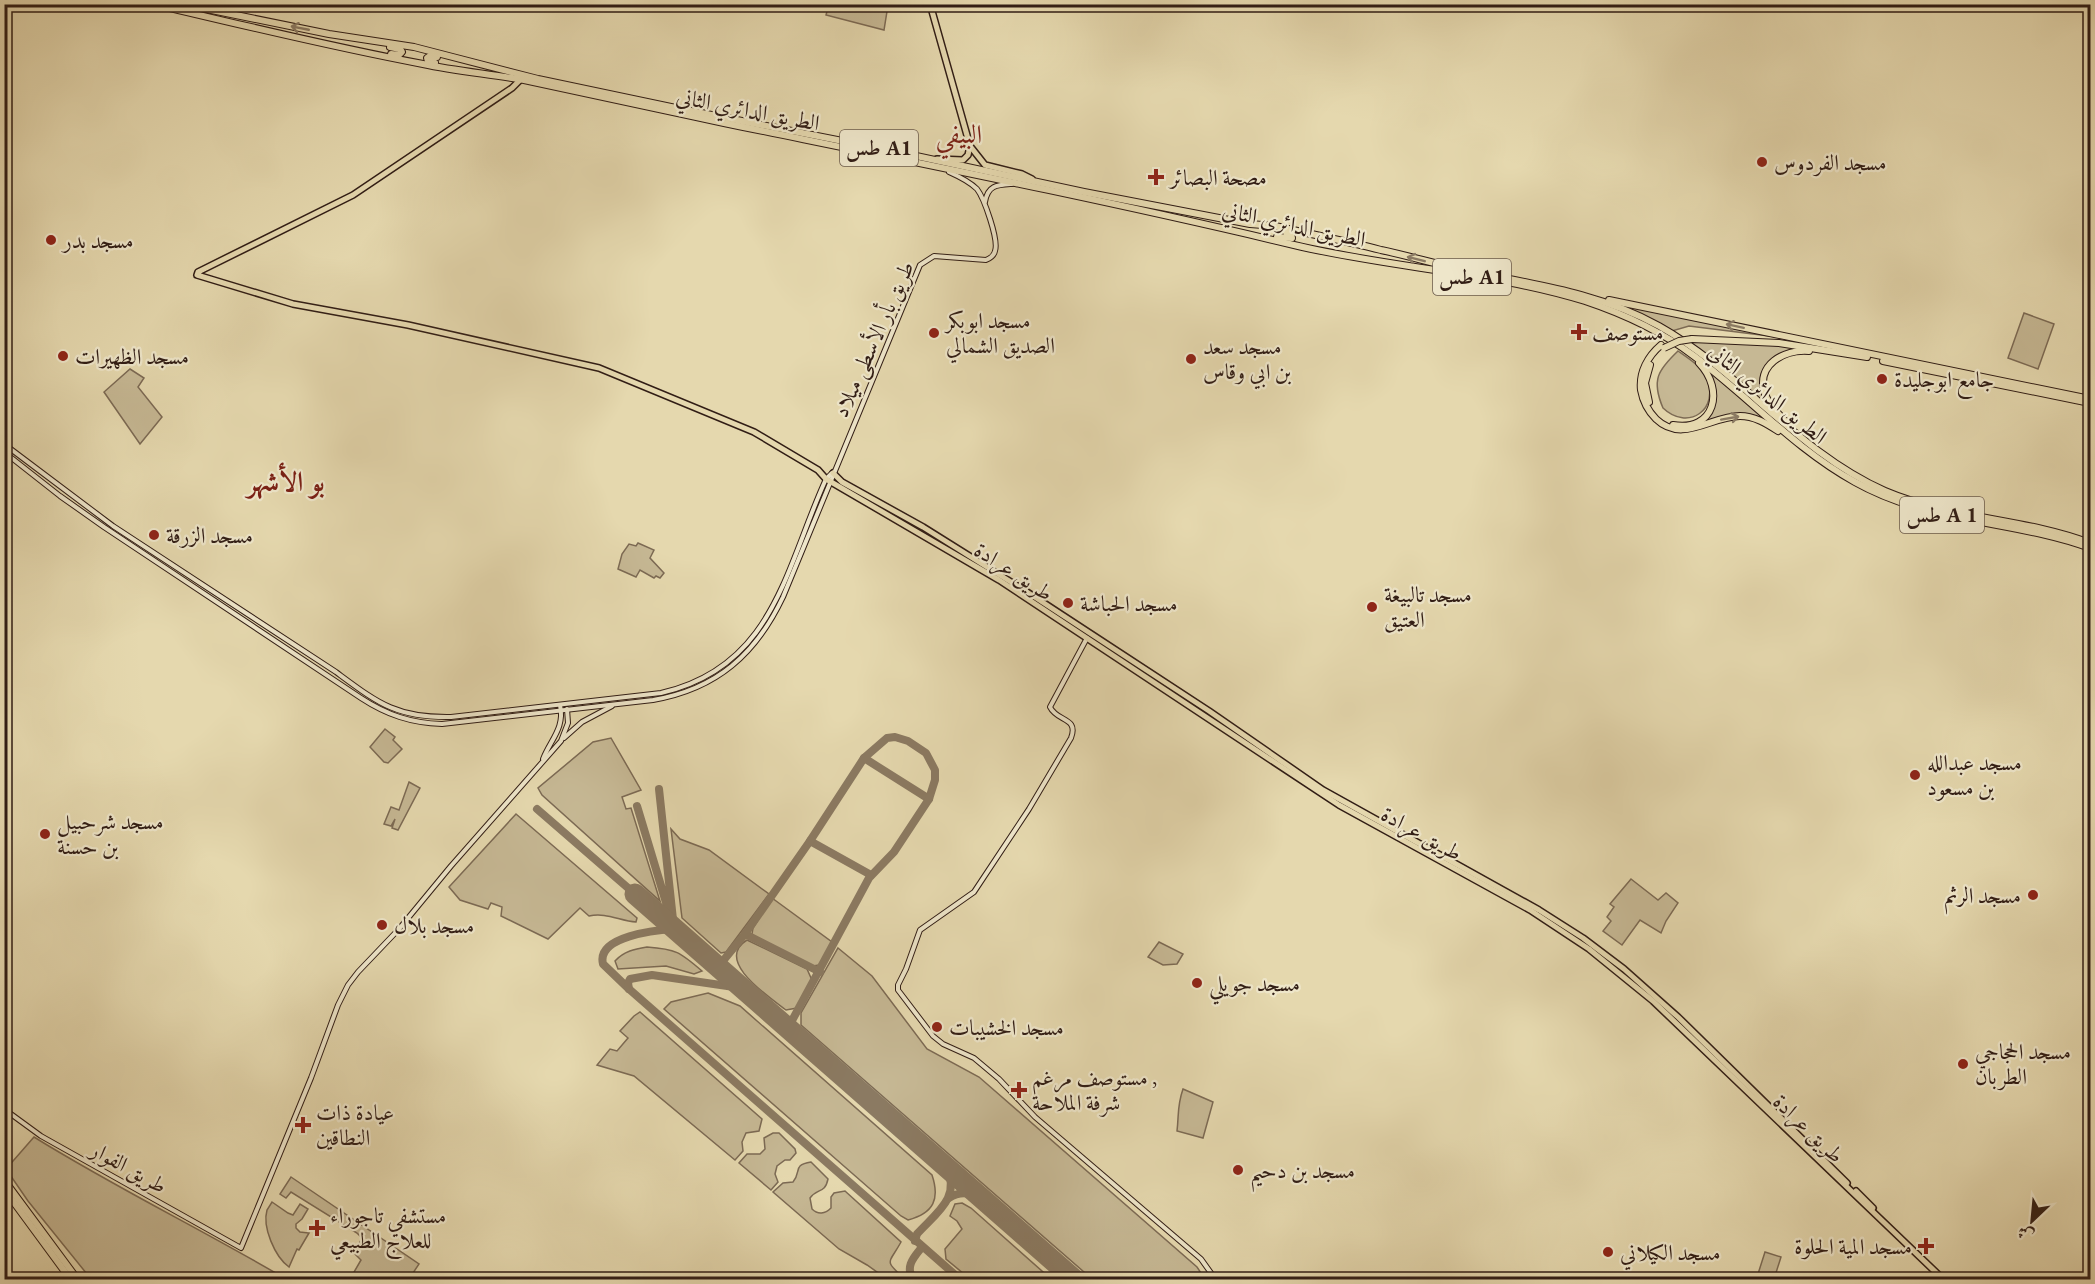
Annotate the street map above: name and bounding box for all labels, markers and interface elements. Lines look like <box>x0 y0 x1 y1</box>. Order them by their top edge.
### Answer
one-way arrow <box>291 22 310 34</box>
street label: الطريق الدائري الثاني <box>673 81 822 142</box>
district label: البيفي <box>936 117 982 160</box>
road number: طس A1 <box>840 130 918 166</box>
place label: مسجد الفردوس <box>1774 148 1887 177</box>
marker: مسجد الفردوس <box>1755 155 1769 169</box>
place label: مصحة البصائر <box>1168 163 1267 192</box>
marker: مصحة البصائر <box>1147 168 1165 186</box>
street label: الطريق الدائري الثاني <box>1219 195 1368 258</box>
place label: مسجد بدر <box>61 226 134 255</box>
marker: مسجد بدر <box>44 233 58 247</box>
one-way arrow <box>1407 252 1426 264</box>
street label: طريق بأر الأسطى ميلاد <box>825 256 922 422</box>
road number: طس A1 <box>1433 259 1511 295</box>
place label: مسجد ابوبكر الصديق الشمالي <box>944 306 1055 364</box>
place label: مستوصف <box>1592 318 1663 347</box>
one-way arrow <box>1725 320 1745 331</box>
marker: مستوصف <box>1570 323 1588 341</box>
marker: مسجد ابوبكر الصديق الشمالي <box>927 326 941 340</box>
place label: مسجد سعد بن ابي وقاس <box>1203 332 1291 390</box>
street label: الطريق الدائري الثاني <box>1699 336 1833 454</box>
place label: مسجد الظهيرات <box>75 342 189 371</box>
marker: مسجد الظهيرات <box>56 349 70 363</box>
marker: مسجد سعد بن ابي وقاس <box>1184 352 1198 366</box>
place label: جامع ابوجليدة <box>1894 365 1994 399</box>
marker: جامع ابوجليدة <box>1875 372 1889 386</box>
one-way arrow <box>1720 412 1739 423</box>
district label: بو الأشهر <box>244 462 325 500</box>
road number: طس A 1 <box>1900 497 1984 533</box>
place label: مسجد الزرقة <box>166 521 253 550</box>
marker: مسجد الزرقة <box>147 528 161 542</box>
street label: طريق عرادة <box>968 535 1059 608</box>
place label: مسجد تالبيغة العتيق <box>1384 580 1472 634</box>
place label: مسجد الحباشة <box>1080 589 1177 618</box>
marker: مسجد الحباشة <box>1061 596 1075 610</box>
marker: مسجد تالبيغة العتيق <box>1365 600 1379 614</box>
place label: مسجد عبدالله بن مسعود <box>1927 748 2022 802</box>
marker: مسجد عبدالله بن مسعود <box>1908 768 1922 782</box>
street label: طريق عرادة <box>1376 799 1467 868</box>
place label: مسجد شرحبيل بن حسنة <box>57 807 164 861</box>
marker: مسجد شرحبيل بن حسنة <box>38 827 52 841</box>
place label: مسجد الرثم <box>1944 881 2021 915</box>
marker: مسجد الرثم <box>2026 888 2040 902</box>
place label: مسجد بلال <box>394 911 474 940</box>
marker: مسجد بلال <box>375 918 389 932</box>
place label: مسجد جويلي <box>1209 969 1300 1005</box>
marker: مسجد جويلي <box>1190 976 1204 990</box>
place label: مسجد الخشيبات <box>949 1013 1064 1042</box>
marker: مسجد الخشيبات <box>930 1020 944 1034</box>
place label: مسجد الحجاجي الطربان <box>1975 1037 2071 1091</box>
marker: مسجد الحجاجي الطربان <box>1956 1057 1970 1071</box>
place label: مستوصف مرغم , شرفة الملاحة <box>1032 1063 1157 1117</box>
marker: مستوصف مرغم , شرفة الملاحة <box>1010 1081 1028 1099</box>
street label: طريق عرادة <box>1766 1087 1850 1170</box>
place label: عيادة ذات النطاقين <box>316 1098 394 1152</box>
marker: عيادة ذات النطاقين <box>294 1116 312 1134</box>
street label: طريق الفوار <box>84 1134 172 1200</box>
place label: مسجد بن دحيم <box>1250 1156 1355 1192</box>
marker: مسجد بن دحيم <box>1231 1163 1245 1177</box>
north arrow <box>2002 1191 2062 1251</box>
place label: مستشفي تاجوراء للعلاج الطبيعي <box>330 1201 446 1261</box>
marker: مستشفي تاجوراء للعلاج الطبيعي <box>308 1219 326 1237</box>
text: ش <box>2014 1221 2037 1247</box>
place label: مسجد المية الحلوة <box>1794 1232 1912 1261</box>
marker: مسجد المية الحلوة <box>1917 1237 1935 1255</box>
place label: مسجد الكيلاني <box>1620 1238 1721 1271</box>
marker: مسجد الكيلاني <box>1601 1245 1615 1259</box>

